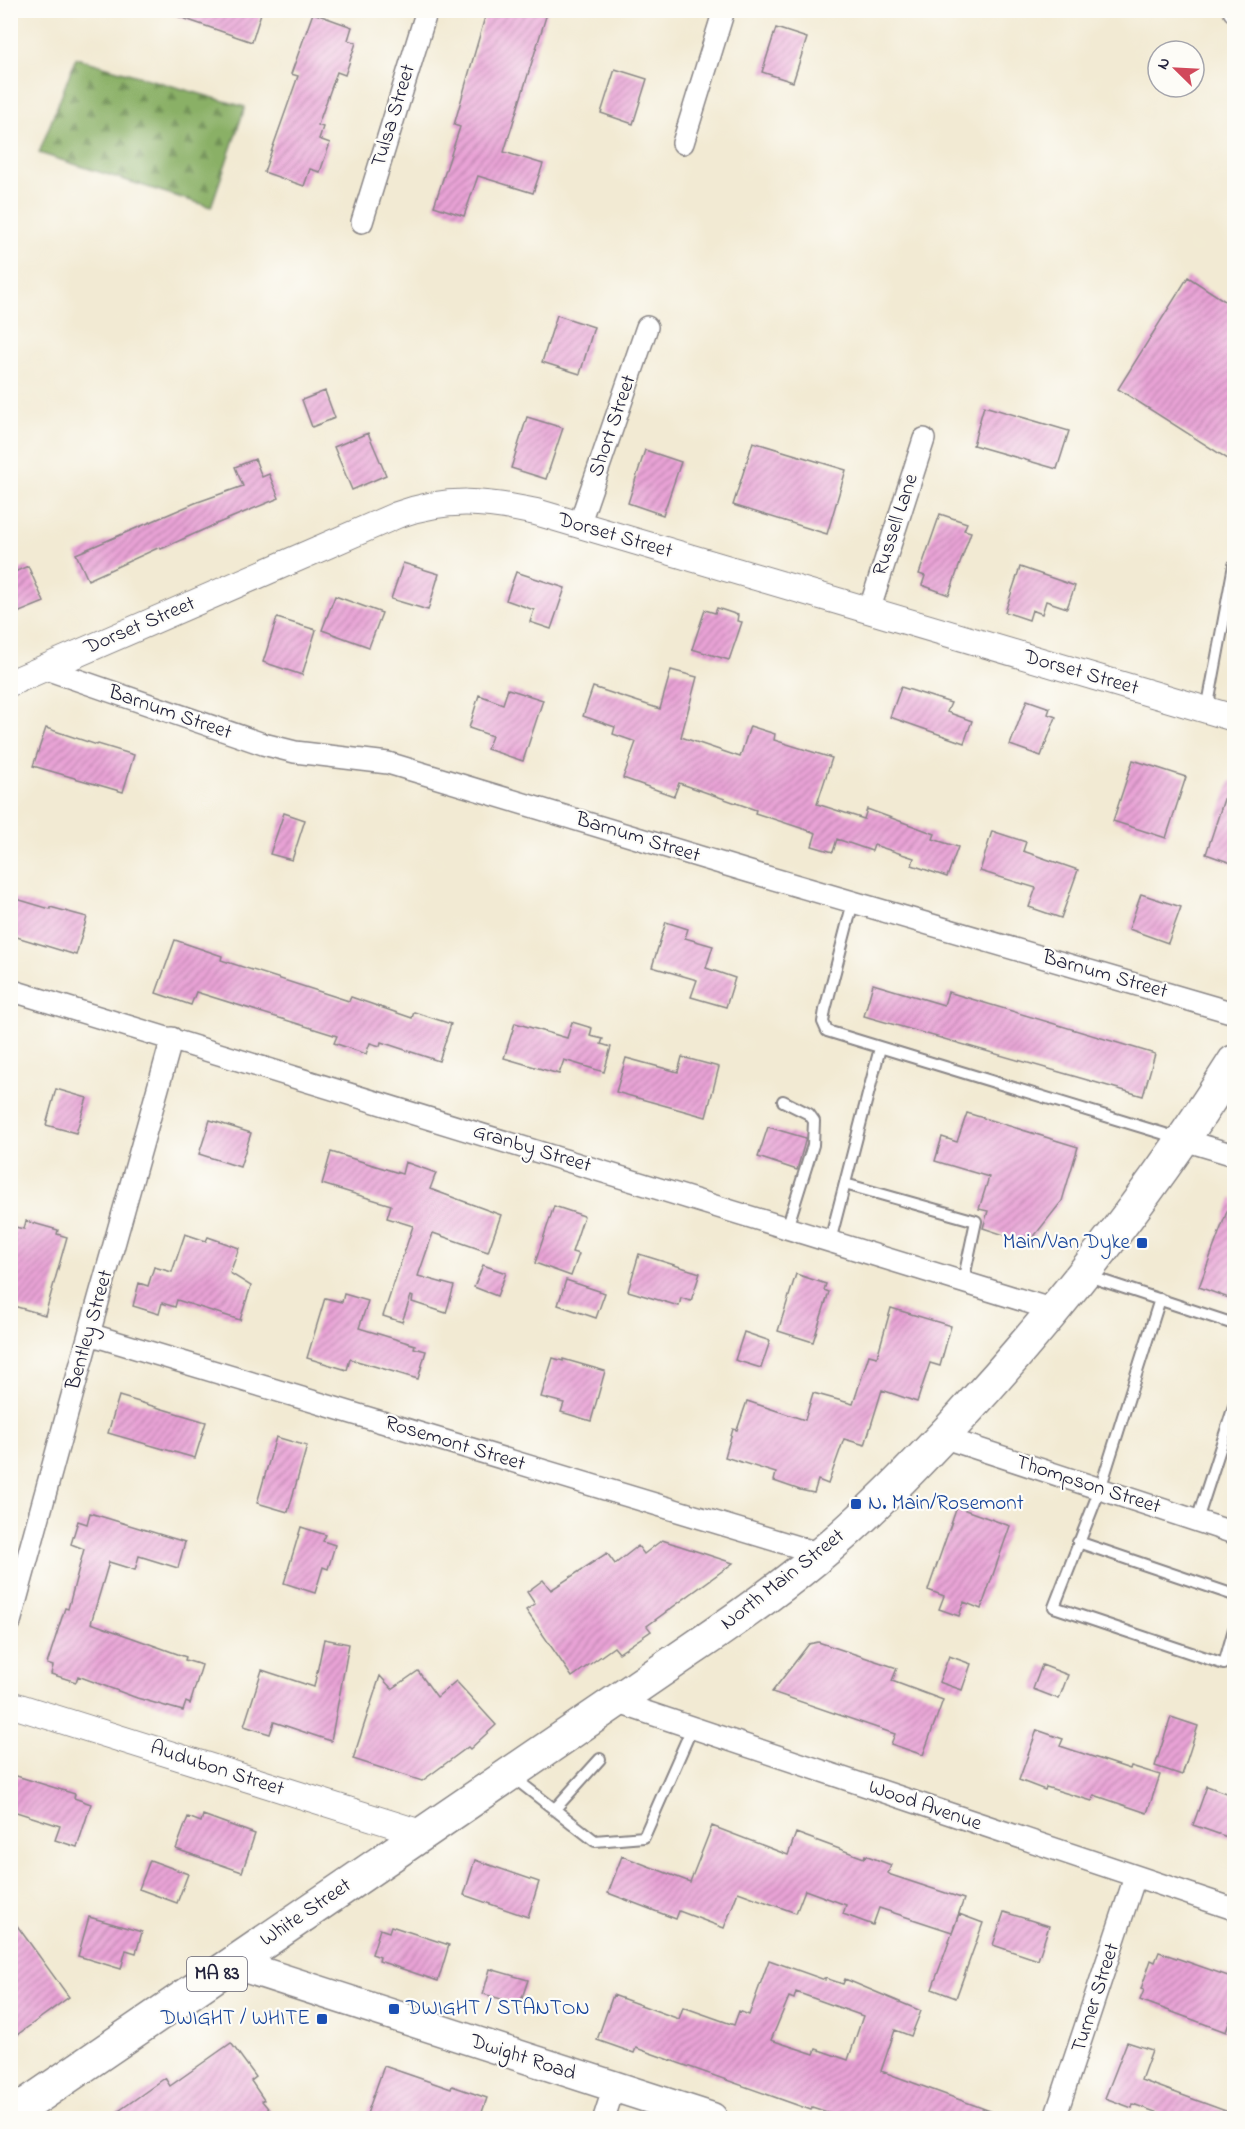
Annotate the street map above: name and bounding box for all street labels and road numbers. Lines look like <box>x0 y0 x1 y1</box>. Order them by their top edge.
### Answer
street label: Tulsa Street <box>364 61 424 171</box>
street label: Short Street <box>582 371 644 481</box>
street label: Russell Lane <box>865 470 927 580</box>
street label: Dorset Street <box>553 505 676 567</box>
street label: Dorset Street <box>79 589 200 663</box>
street label: Dorset Street <box>1019 642 1142 704</box>
street label: Barnum Street <box>103 678 236 748</box>
street label: Barnum Street <box>571 805 704 871</box>
street label: Barnum Street <box>1038 943 1171 1007</box>
street label: Granby Street <box>469 1117 595 1183</box>
street label: Bentley Street <box>58 1266 123 1395</box>
street label: Rosemont Street <box>381 1408 529 1480</box>
street label: Thompson Street <box>1012 1447 1164 1523</box>
street label: North Main Street <box>715 1522 851 1638</box>
street label: Audubon Street <box>146 1733 288 1805</box>
street label: Wood Avenue <box>864 1773 986 1840</box>
street label: White Street <box>254 1871 358 1955</box>
street label: Turner Street <box>1064 1939 1128 2057</box>
road number: MA 83 <box>187 1957 247 1991</box>
street label: Dwight Road <box>465 2026 580 2091</box>

